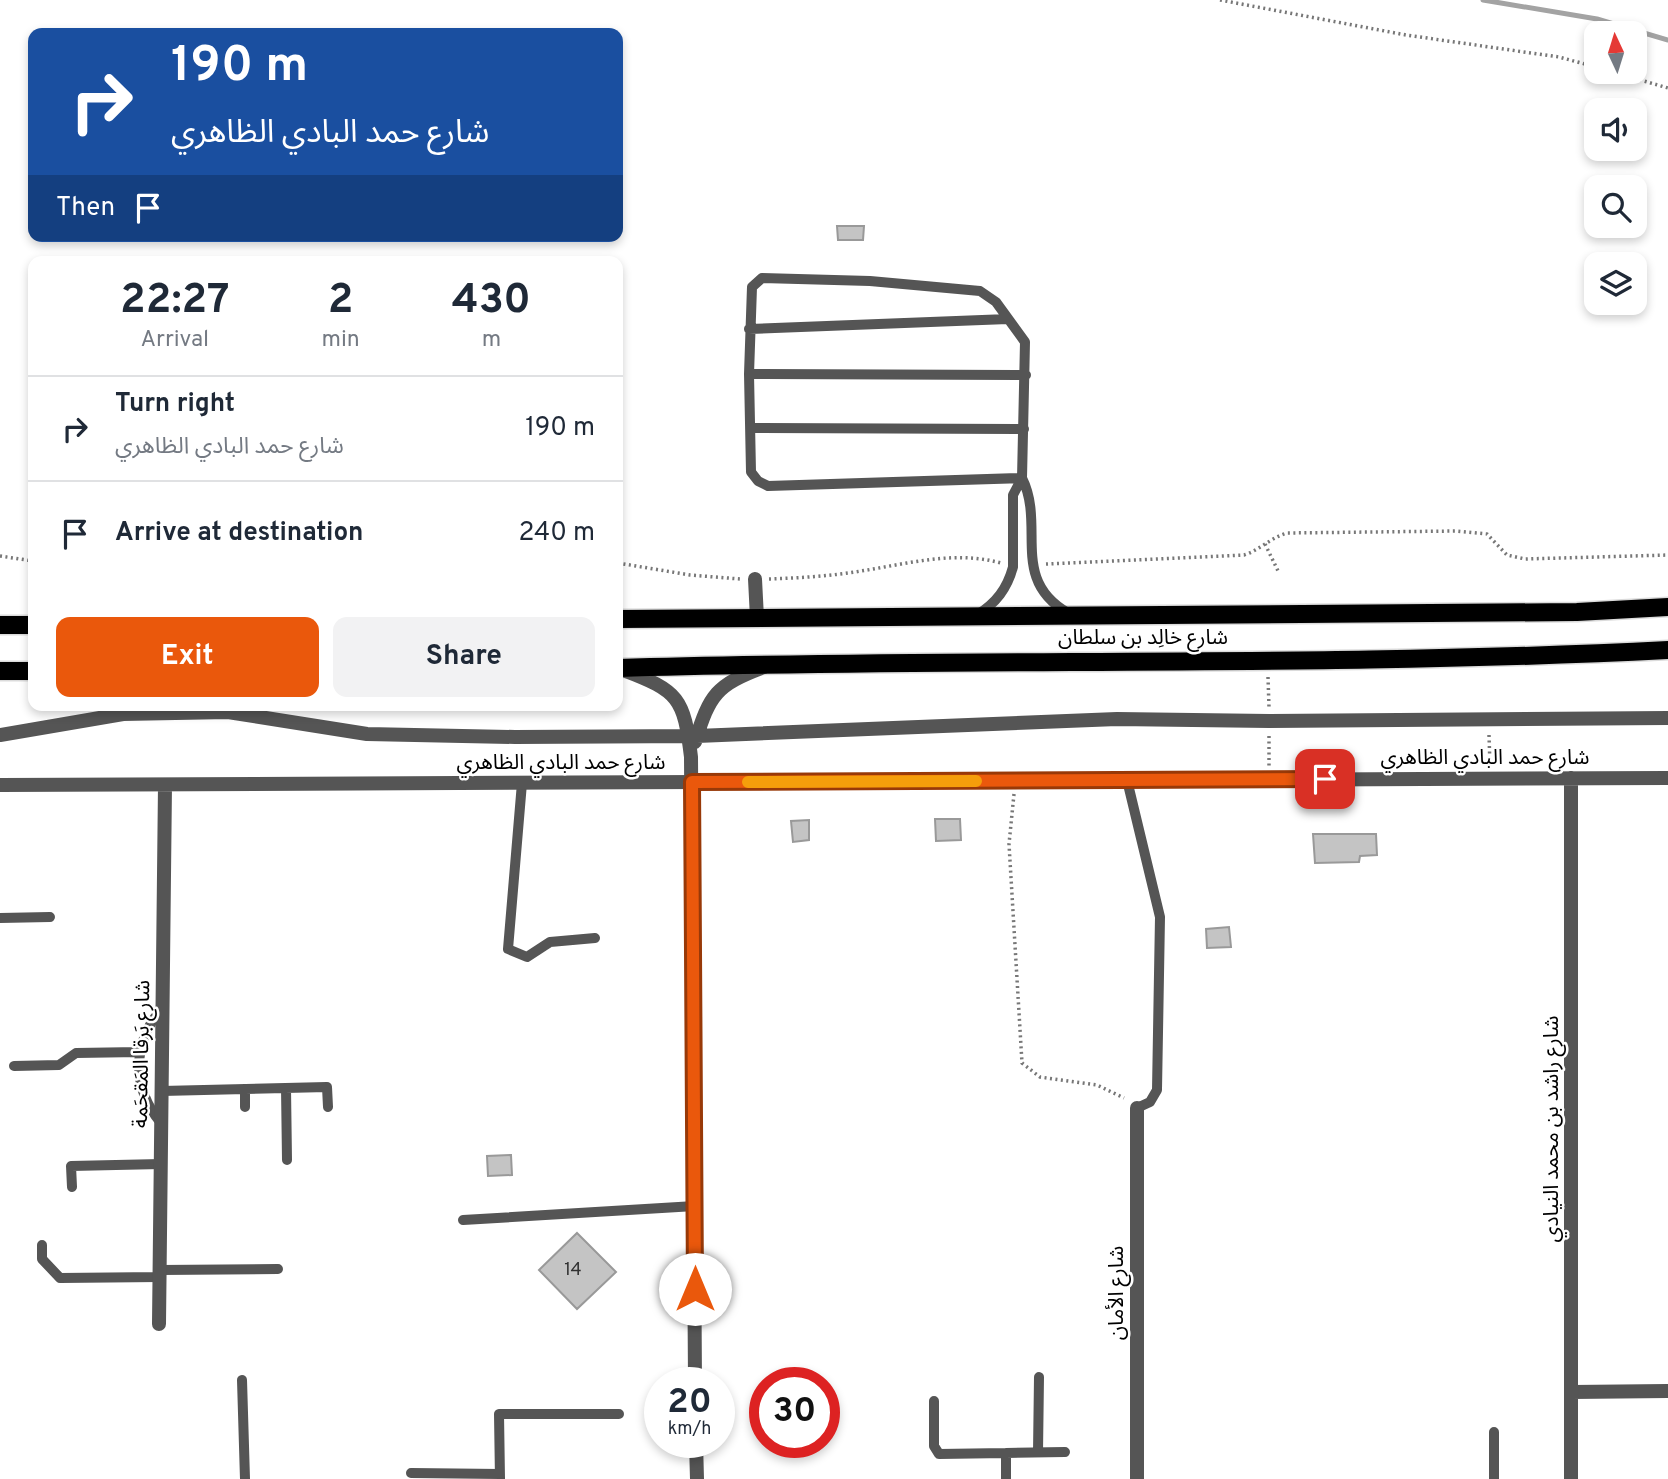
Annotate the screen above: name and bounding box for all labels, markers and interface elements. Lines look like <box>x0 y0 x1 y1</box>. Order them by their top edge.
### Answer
north arrow <box>1584 21 1647 84</box>
map controls <box>1584 21 1647 315</box>
text: 190 m <box>171 37 308 99</box>
icon: right <box>56 56 147 147</box>
button: sound <box>1584 98 1647 161</box>
text: شارع حمد البادي الظاهري <box>171 114 489 154</box>
button: search <box>1584 175 1647 238</box>
icon: arrive <box>129 189 167 227</box>
text: Then <box>56 192 115 225</box>
button: layers <box>1584 252 1647 315</box>
text: 22:27 <box>120 275 229 328</box>
text: 2 <box>328 275 353 328</box>
text: 430 <box>452 275 531 328</box>
text: Arrival <box>140 326 209 355</box>
text: min <box>321 326 360 355</box>
text: m <box>482 326 501 355</box>
text: Turn right <box>115 388 235 421</box>
icon: right <box>56 410 94 448</box>
text: 190 m <box>525 412 595 445</box>
text: شارع حمد البادي الظاهري <box>115 433 344 462</box>
icon: arrive <box>56 515 94 553</box>
text: Arrive at destination <box>115 517 363 550</box>
text: 240 m <box>518 517 595 550</box>
button: Exit <box>56 617 319 697</box>
button: Share <box>333 617 595 697</box>
street label: شارع خالِد بن سلطان <box>1058 625 1228 652</box>
street label: شارع حمد البادي الظاهري <box>1381 745 1589 773</box>
pin <box>1295 749 1355 809</box>
street label: شارع حمد البادي الظاهري <box>457 750 665 778</box>
icon: arrive <box>1306 760 1344 798</box>
street label: شارع بَرقا المَقحَمة <box>128 980 157 1128</box>
street label: شارع راشد بن محمد النيادي <box>1539 1016 1567 1242</box>
street label: شارع الأمان <box>1104 1246 1131 1340</box>
position arrow <box>658 1252 732 1326</box>
house number: 14 <box>564 1259 582 1282</box>
speed limit sign: 30 <box>749 1367 840 1458</box>
text: 20 <box>667 1381 712 1425</box>
text: km/h <box>668 1418 711 1441</box>

